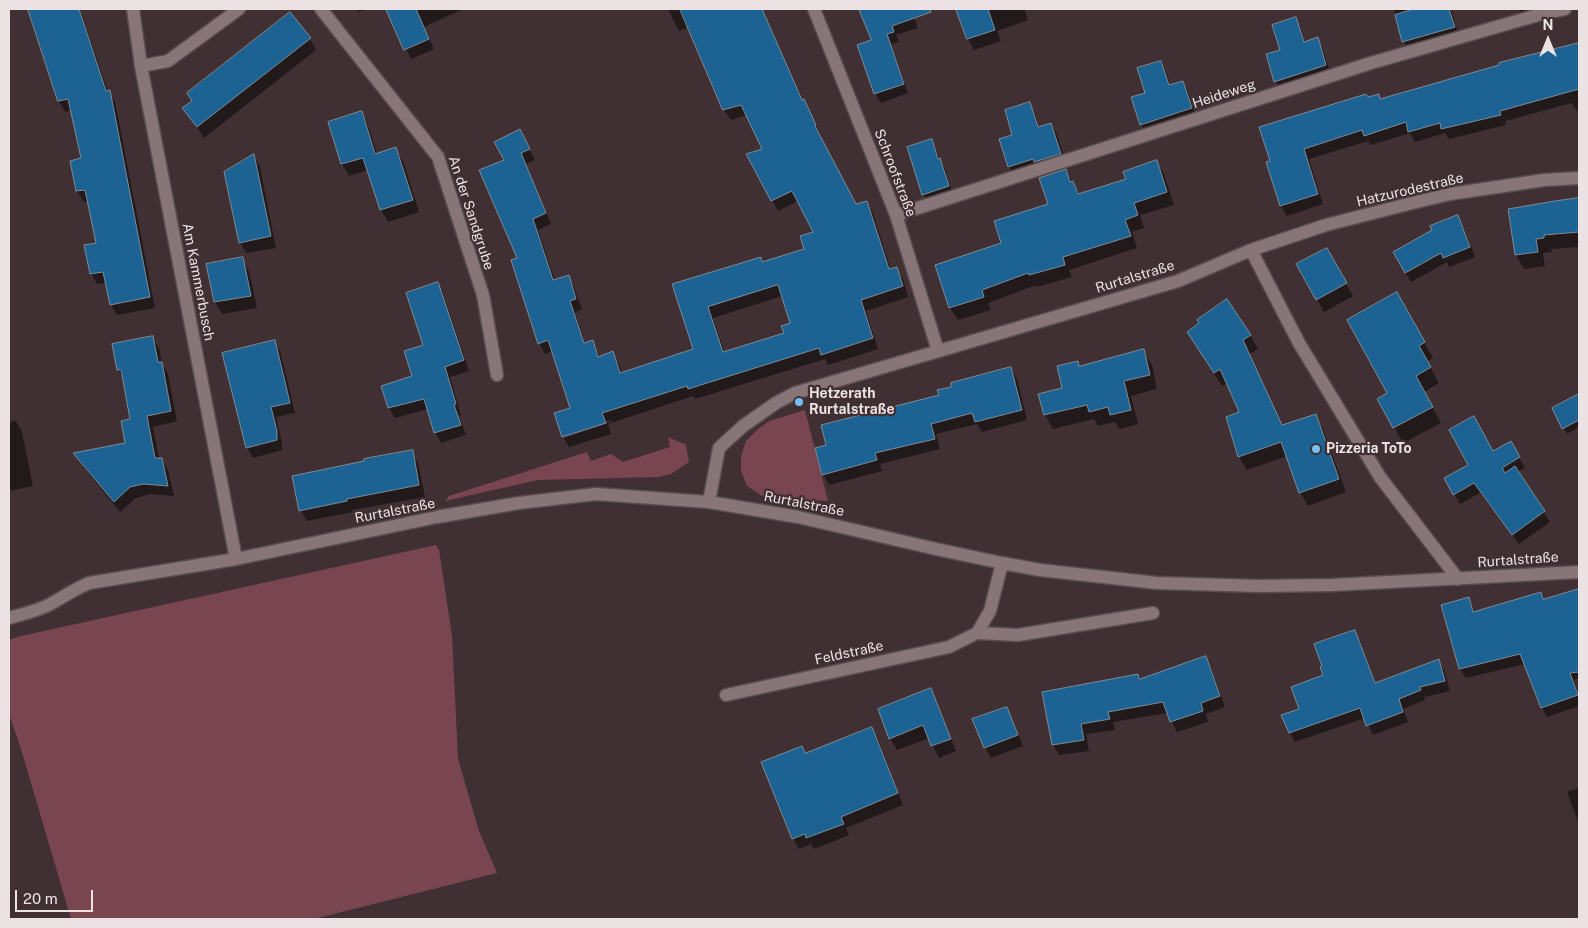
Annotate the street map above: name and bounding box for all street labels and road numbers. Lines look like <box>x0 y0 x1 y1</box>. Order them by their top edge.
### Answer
street label: Heideweg <box>1190 76 1258 112</box>
street label: Schroofstraße <box>871 127 919 219</box>
street label: An der Sandgrube <box>445 154 497 272</box>
street label: Hatzurodestraße <box>1355 170 1465 210</box>
street label: Am Kammerbusch <box>178 222 218 342</box>
street label: Rurtalstraße <box>1094 257 1176 297</box>
street label: Rurtalstraße <box>762 488 846 520</box>
street label: Rurtalstraße <box>353 495 437 527</box>
street label: Rurtalstraße <box>1477 549 1559 571</box>
street label: Feldstraße <box>813 638 885 668</box>

